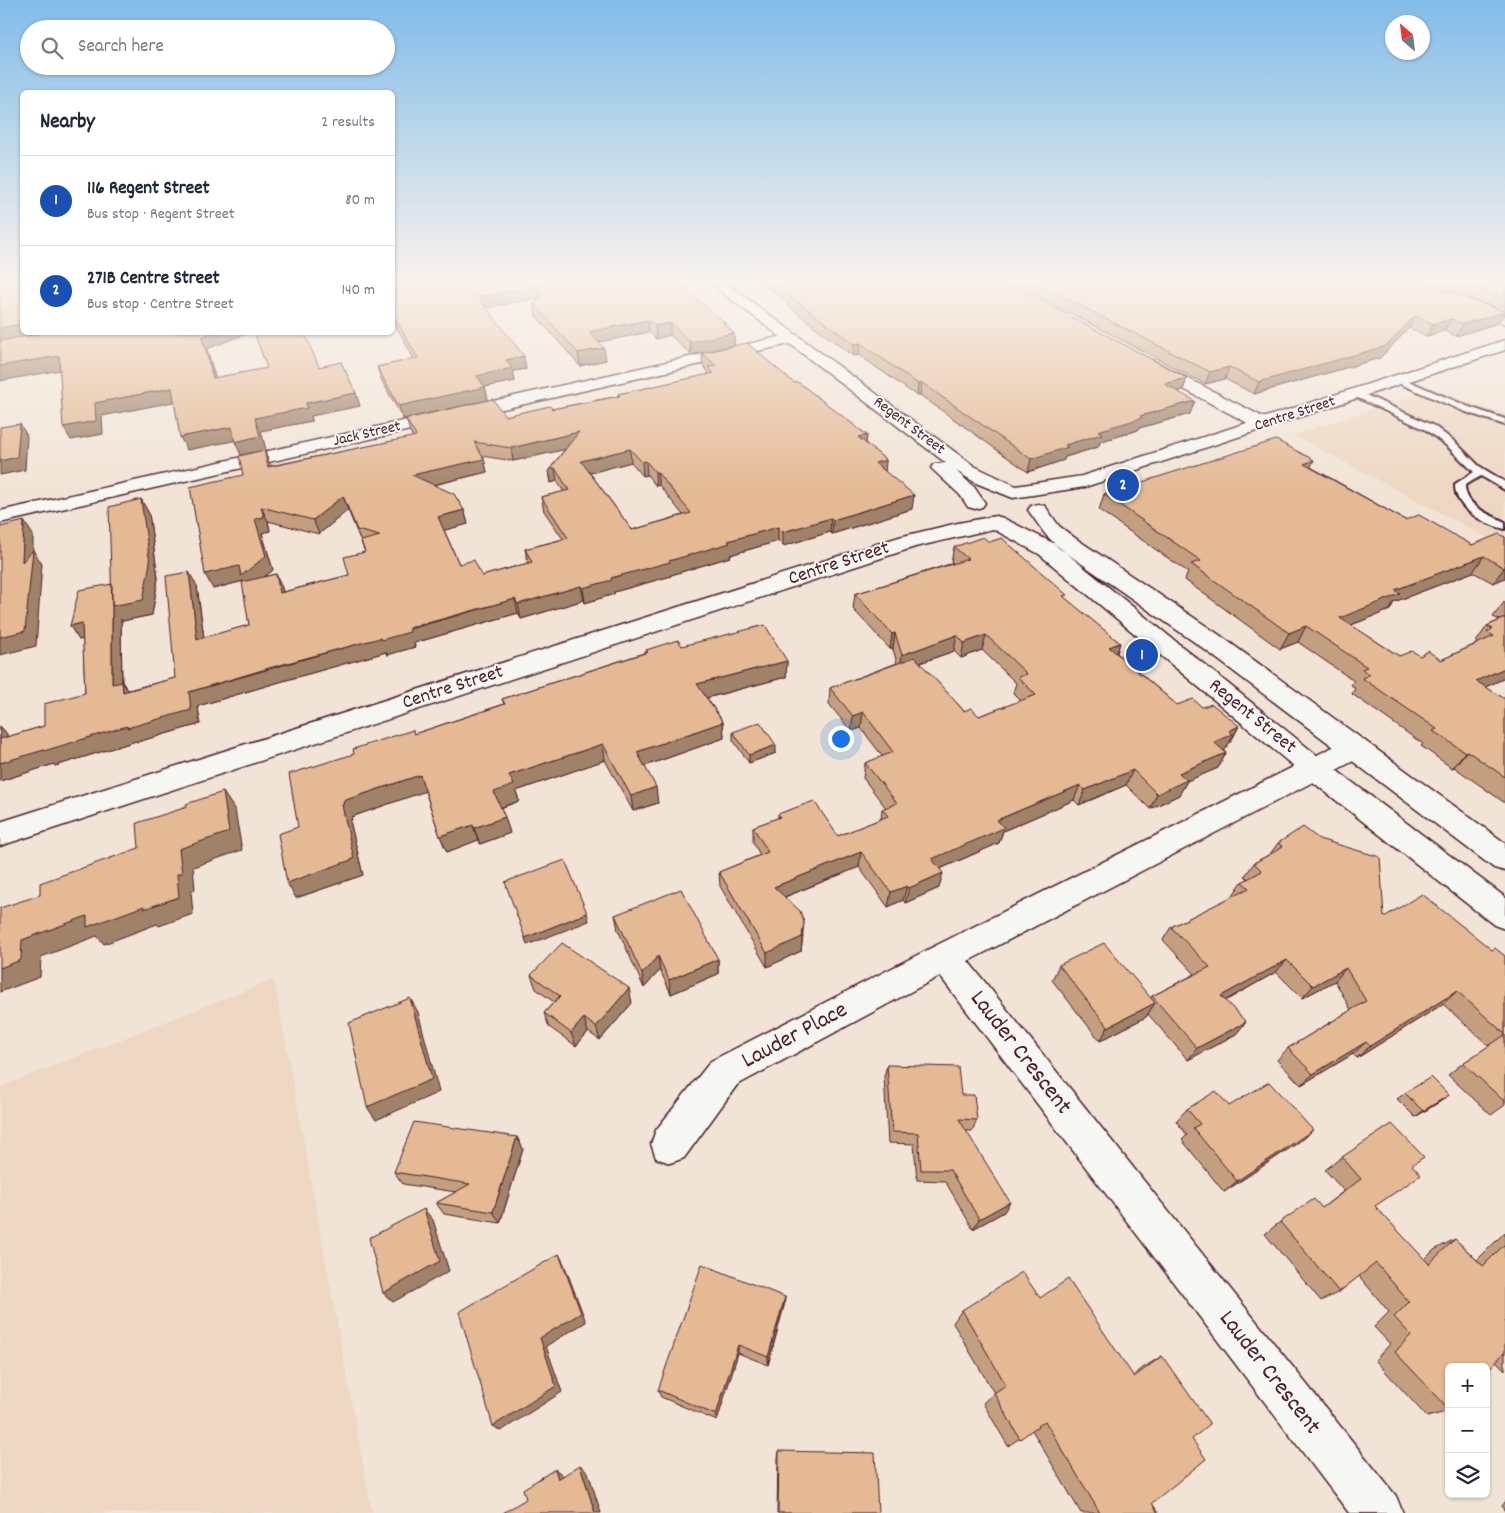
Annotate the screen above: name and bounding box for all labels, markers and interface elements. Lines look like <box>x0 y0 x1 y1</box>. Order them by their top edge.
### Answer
north arrow <box>1385 15 1430 60</box>
search box <box>20 20 395 75</box>
icon: search <box>38 34 66 62</box>
text: Search here <box>78 34 164 61</box>
text: Nearby <box>40 108 95 138</box>
text: 2 results <box>321 111 375 134</box>
text: 116 Regent Street <box>87 176 210 203</box>
text: 1 <box>54 189 58 212</box>
text: 80 m <box>345 189 375 212</box>
text: Bus stop · Regent Street <box>87 203 235 226</box>
text: 271B Centre Street <box>87 266 220 293</box>
text: 2 <box>53 279 60 302</box>
text: 140 m <box>341 279 375 302</box>
text: Bus stop · Centre Street <box>87 293 234 316</box>
street label: Centre Street <box>1252 390 1338 438</box>
street label: Regent Street <box>868 391 950 461</box>
street label: Jack Street <box>331 415 403 453</box>
pin: 2 <box>1107 466 1139 504</box>
street label: Centre Street <box>785 535 893 593</box>
pin: 1 <box>1126 636 1158 674</box>
street label: Centre Street <box>399 659 507 717</box>
street label: Regent Street <box>1202 673 1302 761</box>
your location <box>828 726 854 752</box>
street label: Lauder Crescent <box>961 984 1079 1122</box>
street label: Lauder Place <box>736 994 854 1078</box>
street label: Lauder Crescent <box>1210 1304 1328 1442</box>
map controls <box>1445 1363 1490 1498</box>
button: + <box>1445 1363 1490 1408</box>
button: − <box>1445 1408 1490 1453</box>
button: layers <box>1445 1453 1490 1498</box>

